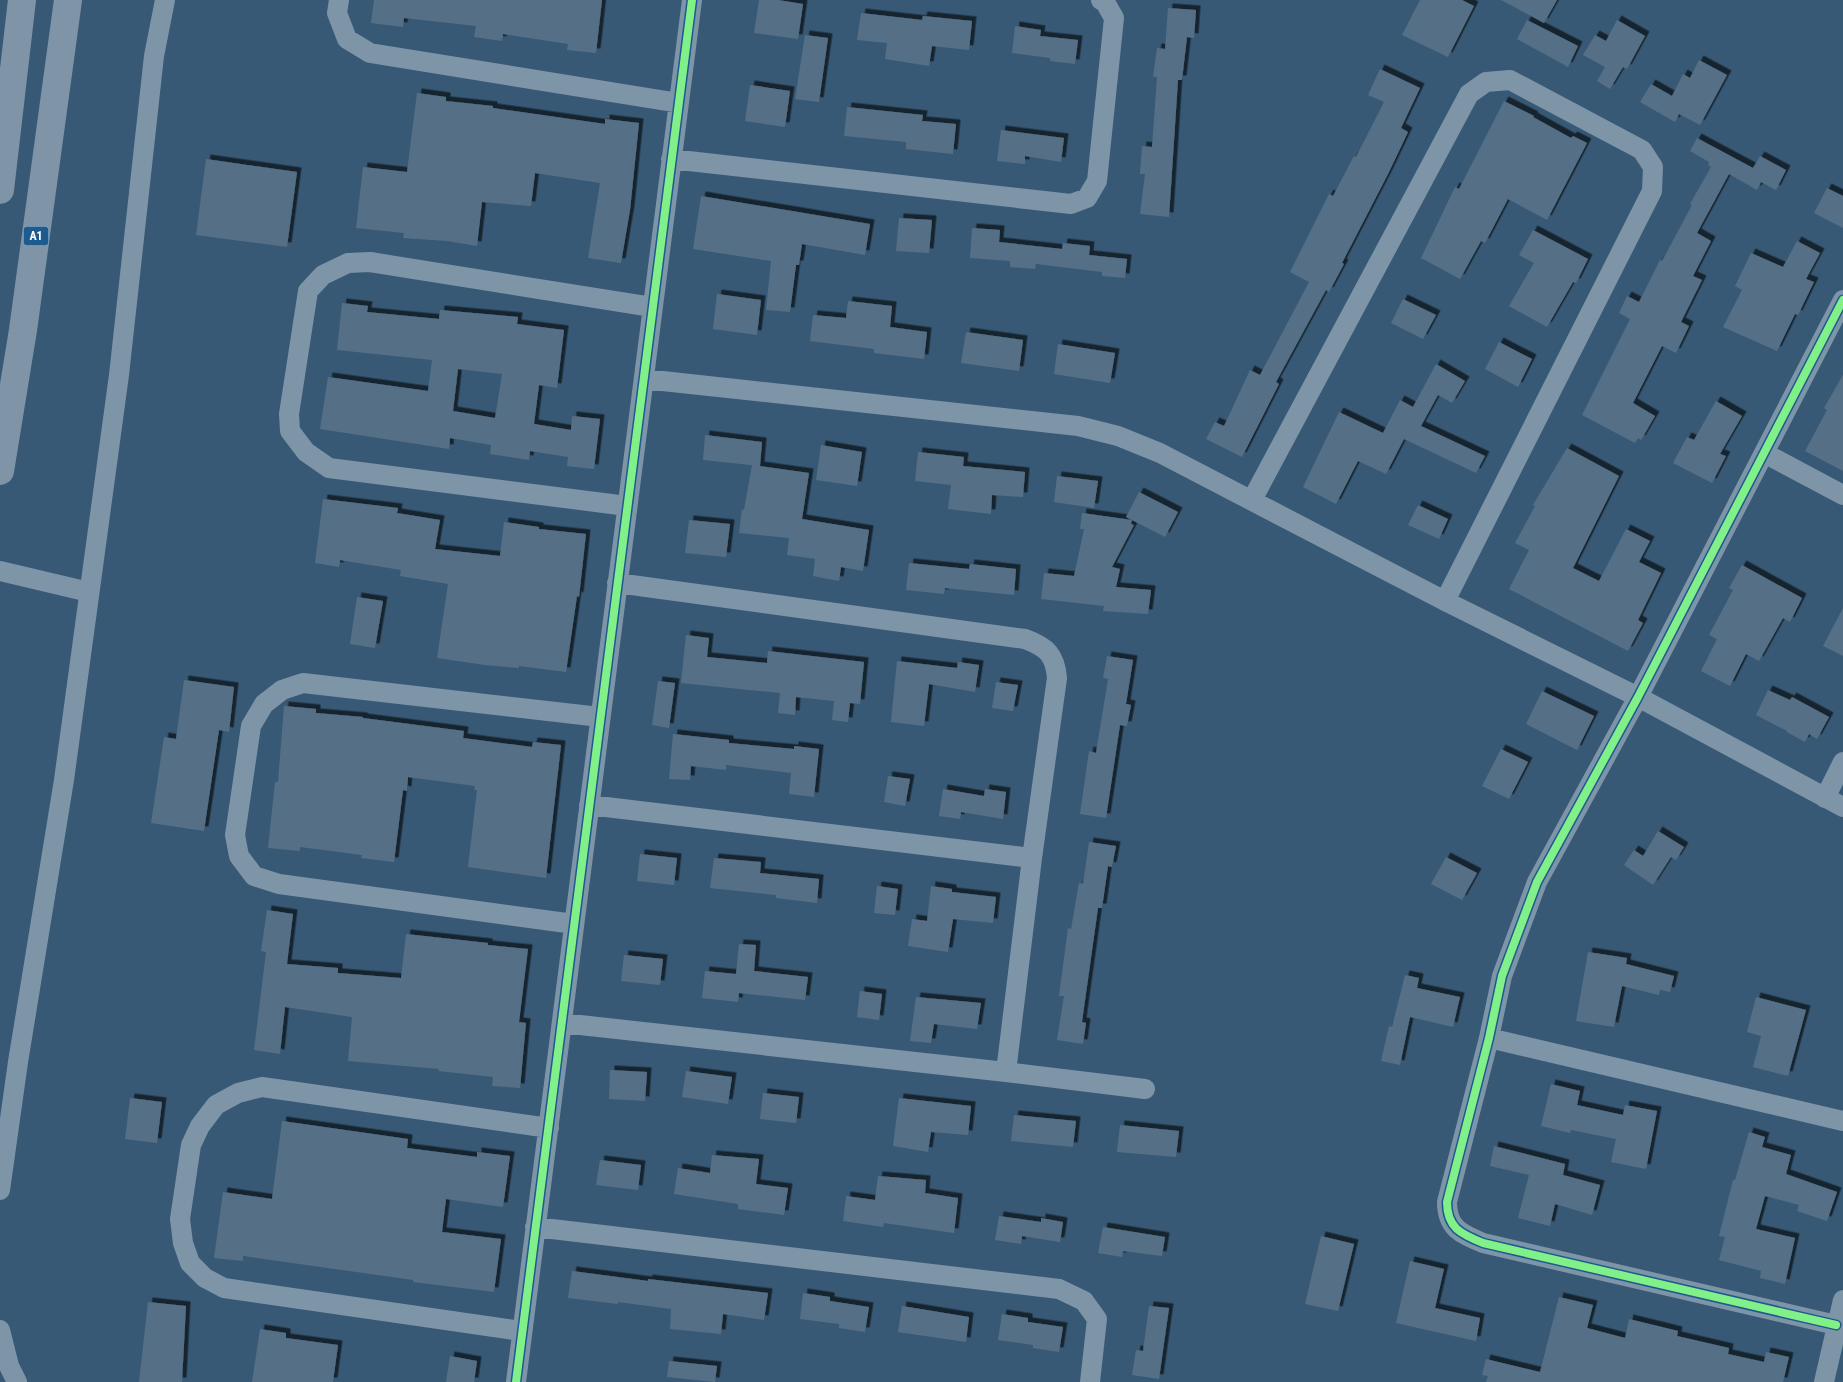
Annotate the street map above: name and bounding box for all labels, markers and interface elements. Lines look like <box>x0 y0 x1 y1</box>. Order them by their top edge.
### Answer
road number: A1 <box>24 227 48 246</box>

